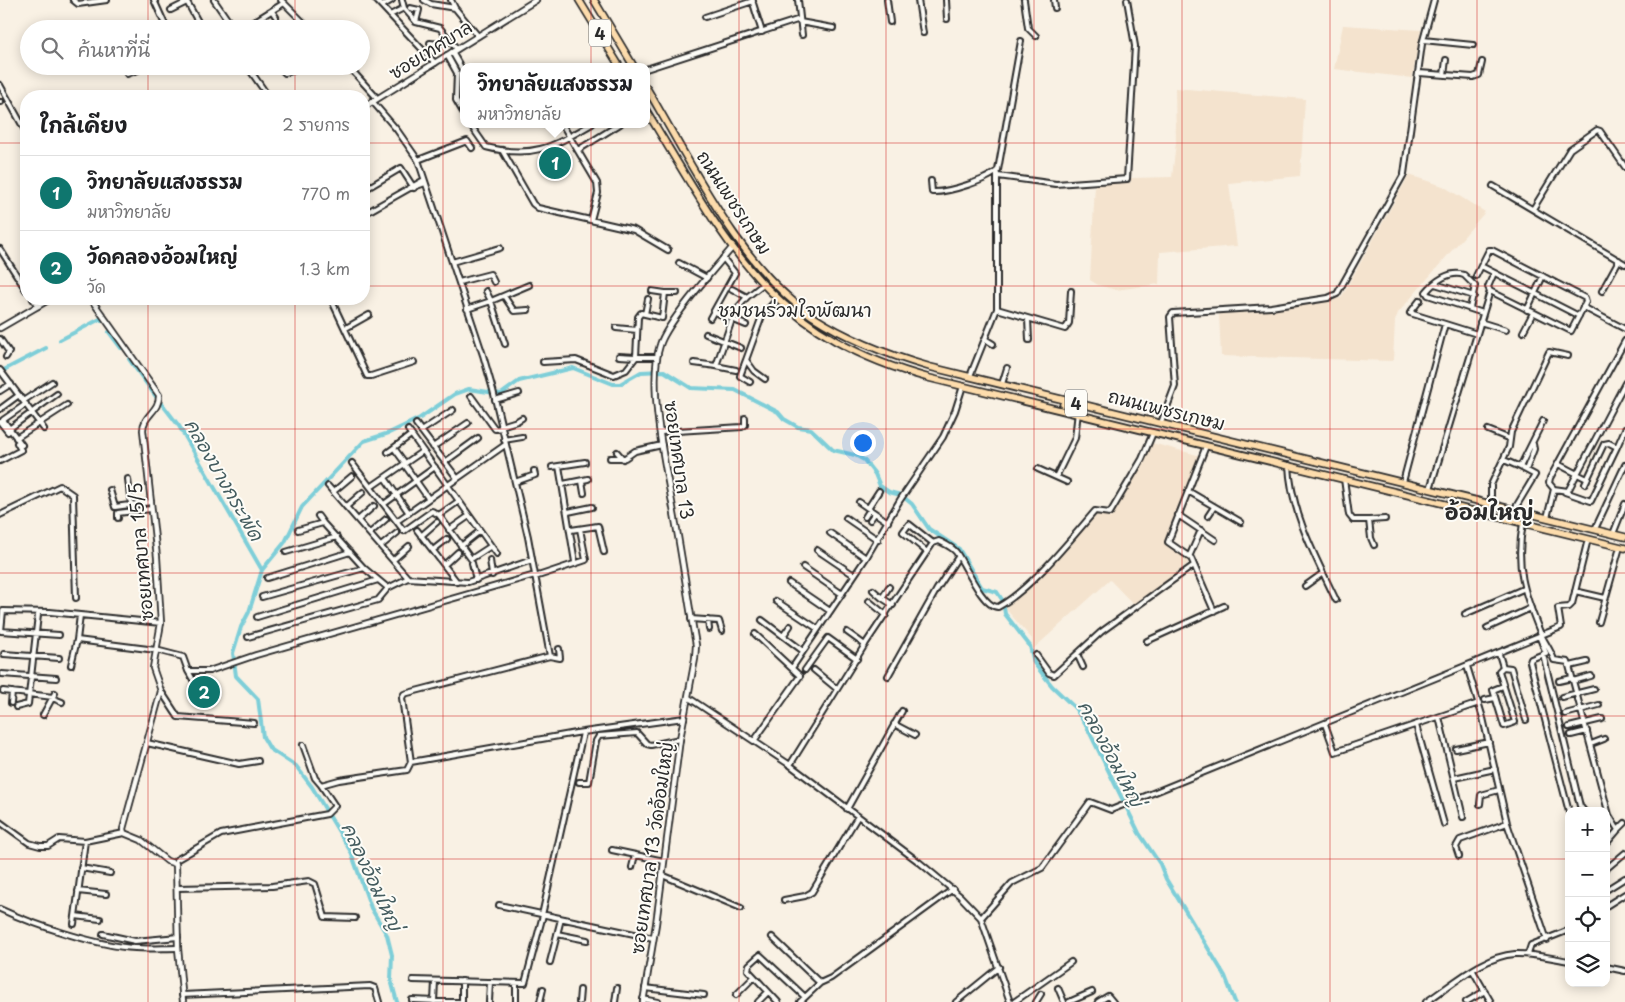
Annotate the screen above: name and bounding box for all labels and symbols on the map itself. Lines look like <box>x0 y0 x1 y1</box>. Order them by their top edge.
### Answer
street label: ซอยเทศบาล <box>383 13 477 85</box>
road number: 4 <box>589 19 611 46</box>
pin: 1 <box>539 144 571 182</box>
street label: ถนนเพชรเกษม <box>691 144 779 260</box>
district label: ชุมชนร่วมใจพัฒนา <box>718 295 872 325</box>
street label: ถนนเพชรเกษม <box>1106 381 1228 437</box>
road number: 4 <box>1065 389 1087 416</box>
street label: ซอยเทศบาล 13 <box>658 399 702 521</box>
water label: คลองบางกระพัด <box>179 413 272 546</box>
your location <box>850 430 876 456</box>
street label: ซอยเทศบาล 15/5 <box>120 482 160 622</box>
district label: อ้อมใหญ่ <box>1445 494 1533 527</box>
pin: 2 <box>188 673 220 711</box>
water label: คลองอ้อมใหญ่ <box>1072 695 1154 815</box>
street label: ซอยเทศบาล 13 วัดอ้อมใหญ่ <box>623 740 679 956</box>
water label: คลองอ้อมใหญ่ <box>336 817 412 939</box>

